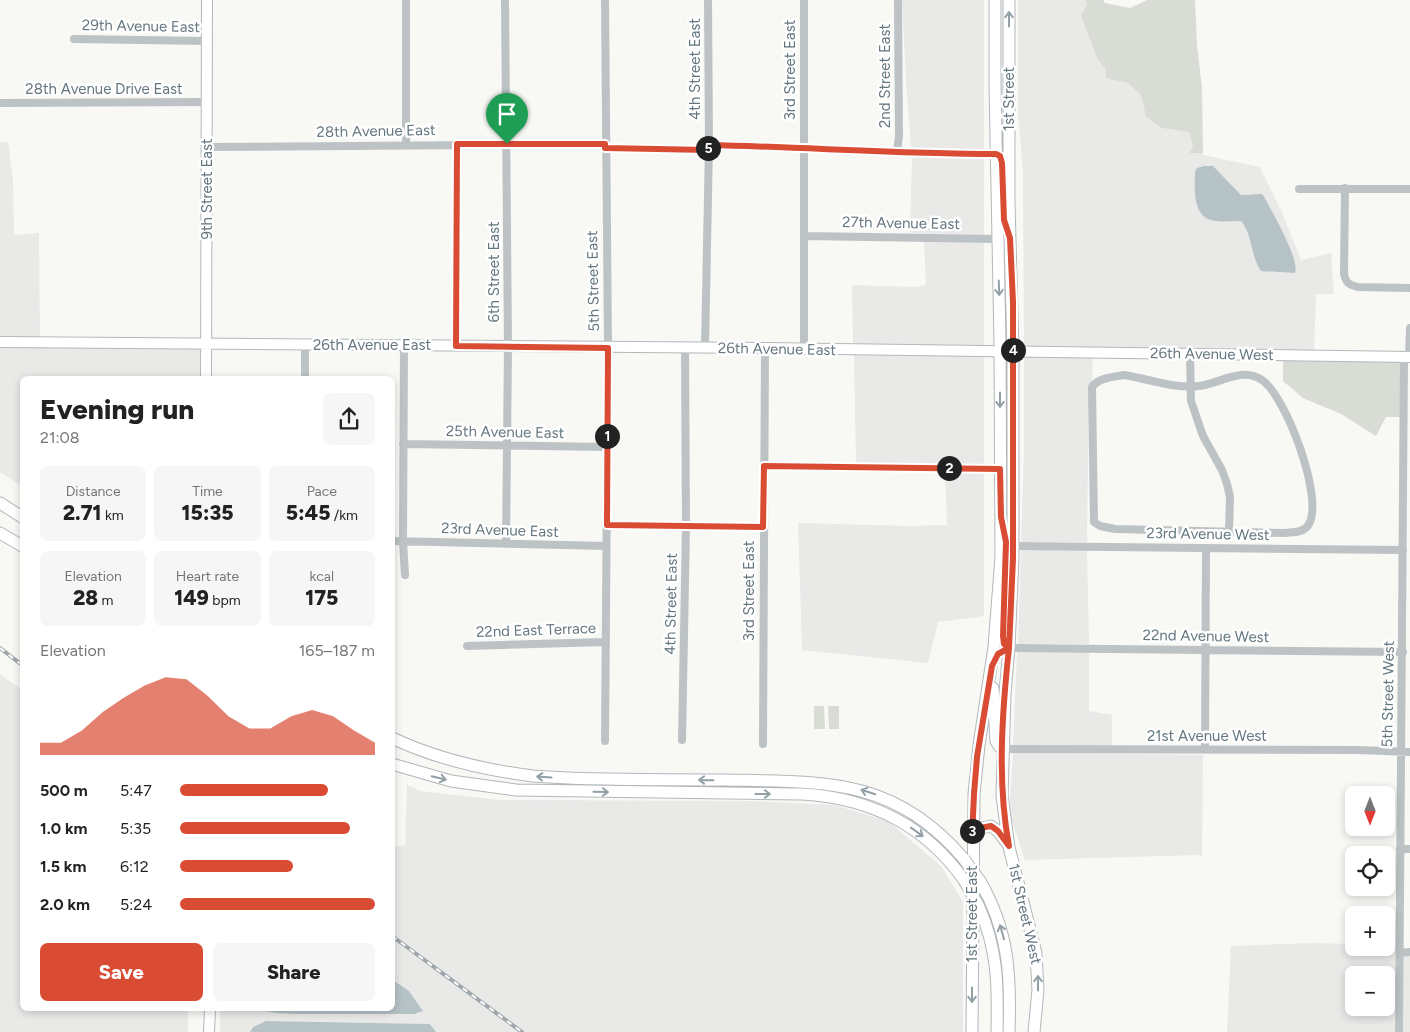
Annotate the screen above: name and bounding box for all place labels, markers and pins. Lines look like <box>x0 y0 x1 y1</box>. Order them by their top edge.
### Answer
pin <box>486 93 528 144</box>
pin: 5 <box>696 136 720 160</box>
pin: 4 <box>1000 338 1026 362</box>
pin: 1 <box>594 424 620 448</box>
pin: 2 <box>936 456 962 480</box>
pin: 3 <box>960 818 984 844</box>

